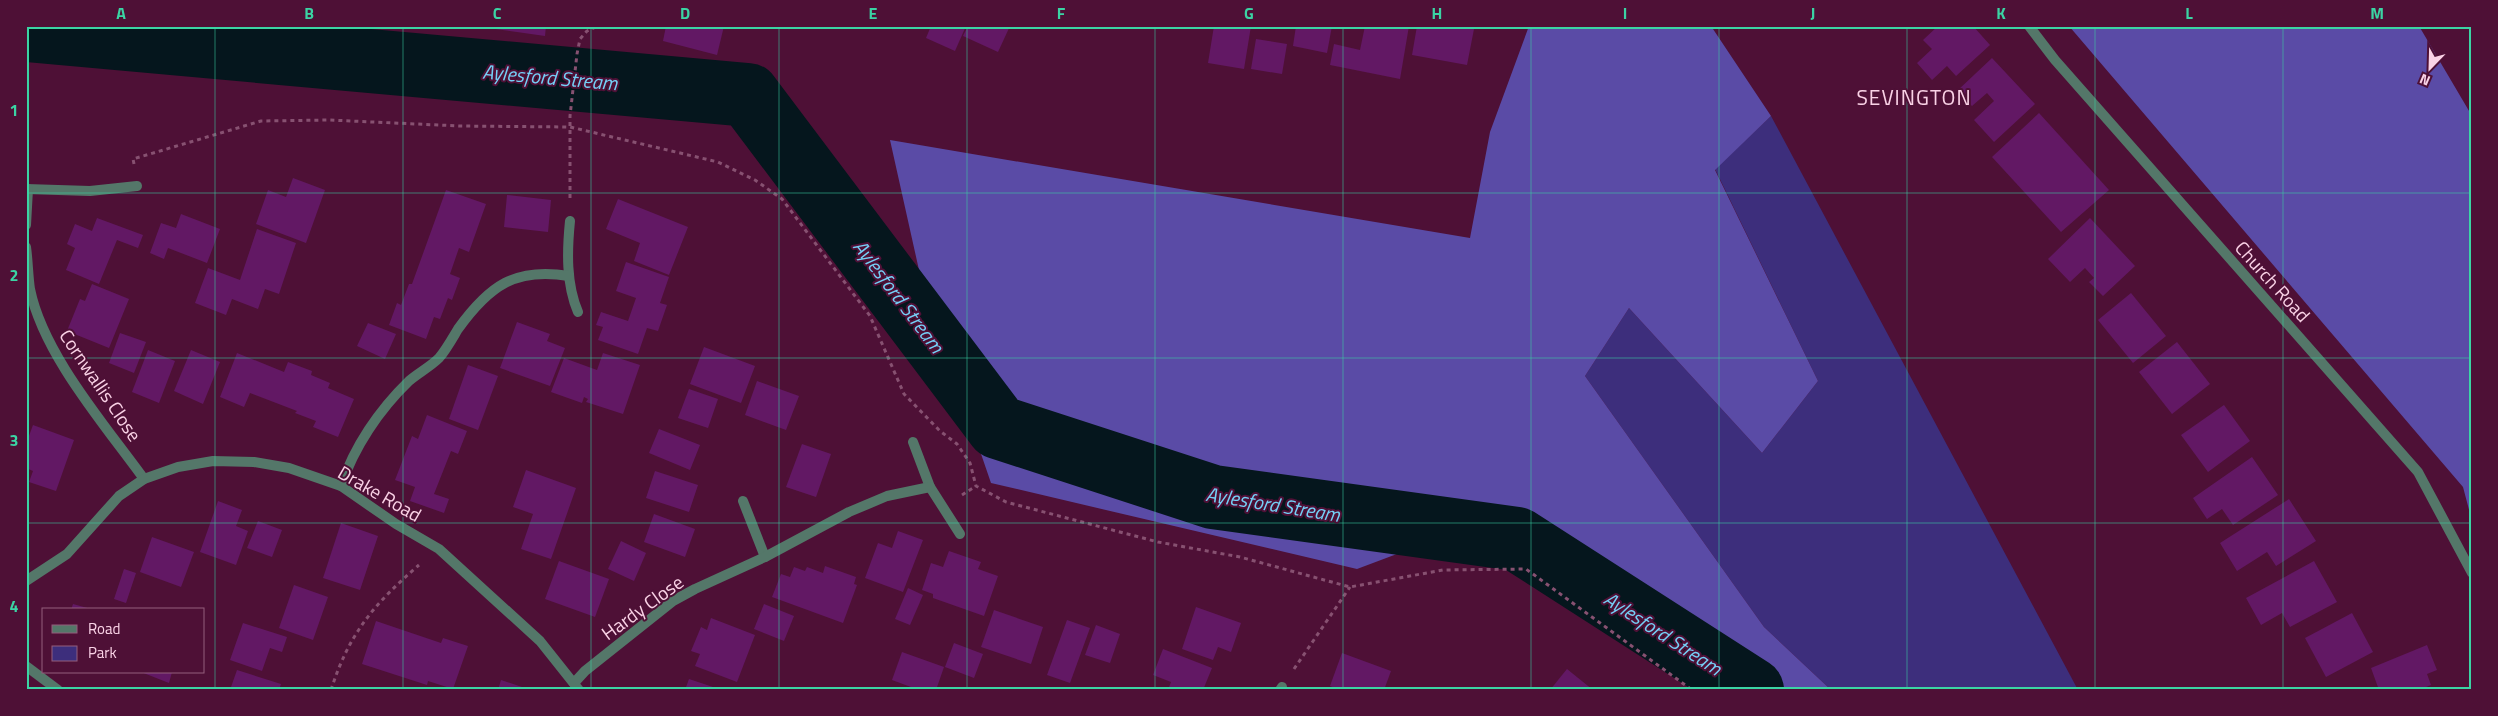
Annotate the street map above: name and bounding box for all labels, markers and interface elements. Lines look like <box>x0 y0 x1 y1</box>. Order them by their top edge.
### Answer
text: A <box>116 1 126 25</box>
text: B <box>304 1 314 25</box>
text: C <box>493 1 502 25</box>
text: D <box>680 1 690 25</box>
text: E <box>869 1 878 25</box>
text: F <box>1057 1 1066 25</box>
text: G <box>1244 1 1254 25</box>
text: H <box>1432 1 1442 25</box>
text: I <box>1623 1 1627 25</box>
text: J <box>1811 1 1815 25</box>
text: K <box>1996 1 2006 25</box>
text: L <box>2185 1 2193 25</box>
text: M <box>2370 1 2384 25</box>
north arrow <box>2406 42 2456 92</box>
water label: Aylesford Stream <box>481 56 619 98</box>
text: N <box>2416 69 2433 92</box>
district label: SEVINGTON <box>1856 81 1972 113</box>
text: 1 <box>10 98 18 122</box>
water label: Aylesford Stream <box>846 233 952 360</box>
street label: Church Road <box>2228 234 2318 328</box>
text: 2 <box>10 263 18 287</box>
street label: Cornwallis Close <box>53 323 149 447</box>
text: 3 <box>10 428 18 452</box>
street label: Drake Road <box>333 457 427 529</box>
water label: Aylesford Stream <box>1204 478 1343 530</box>
street label: Hardy Close <box>595 567 689 647</box>
water label: Aylesford Stream <box>1598 583 1729 683</box>
text: 4 <box>10 594 19 618</box>
legend <box>42 608 205 674</box>
text: Road <box>88 617 120 640</box>
text: Park <box>88 641 117 664</box>

